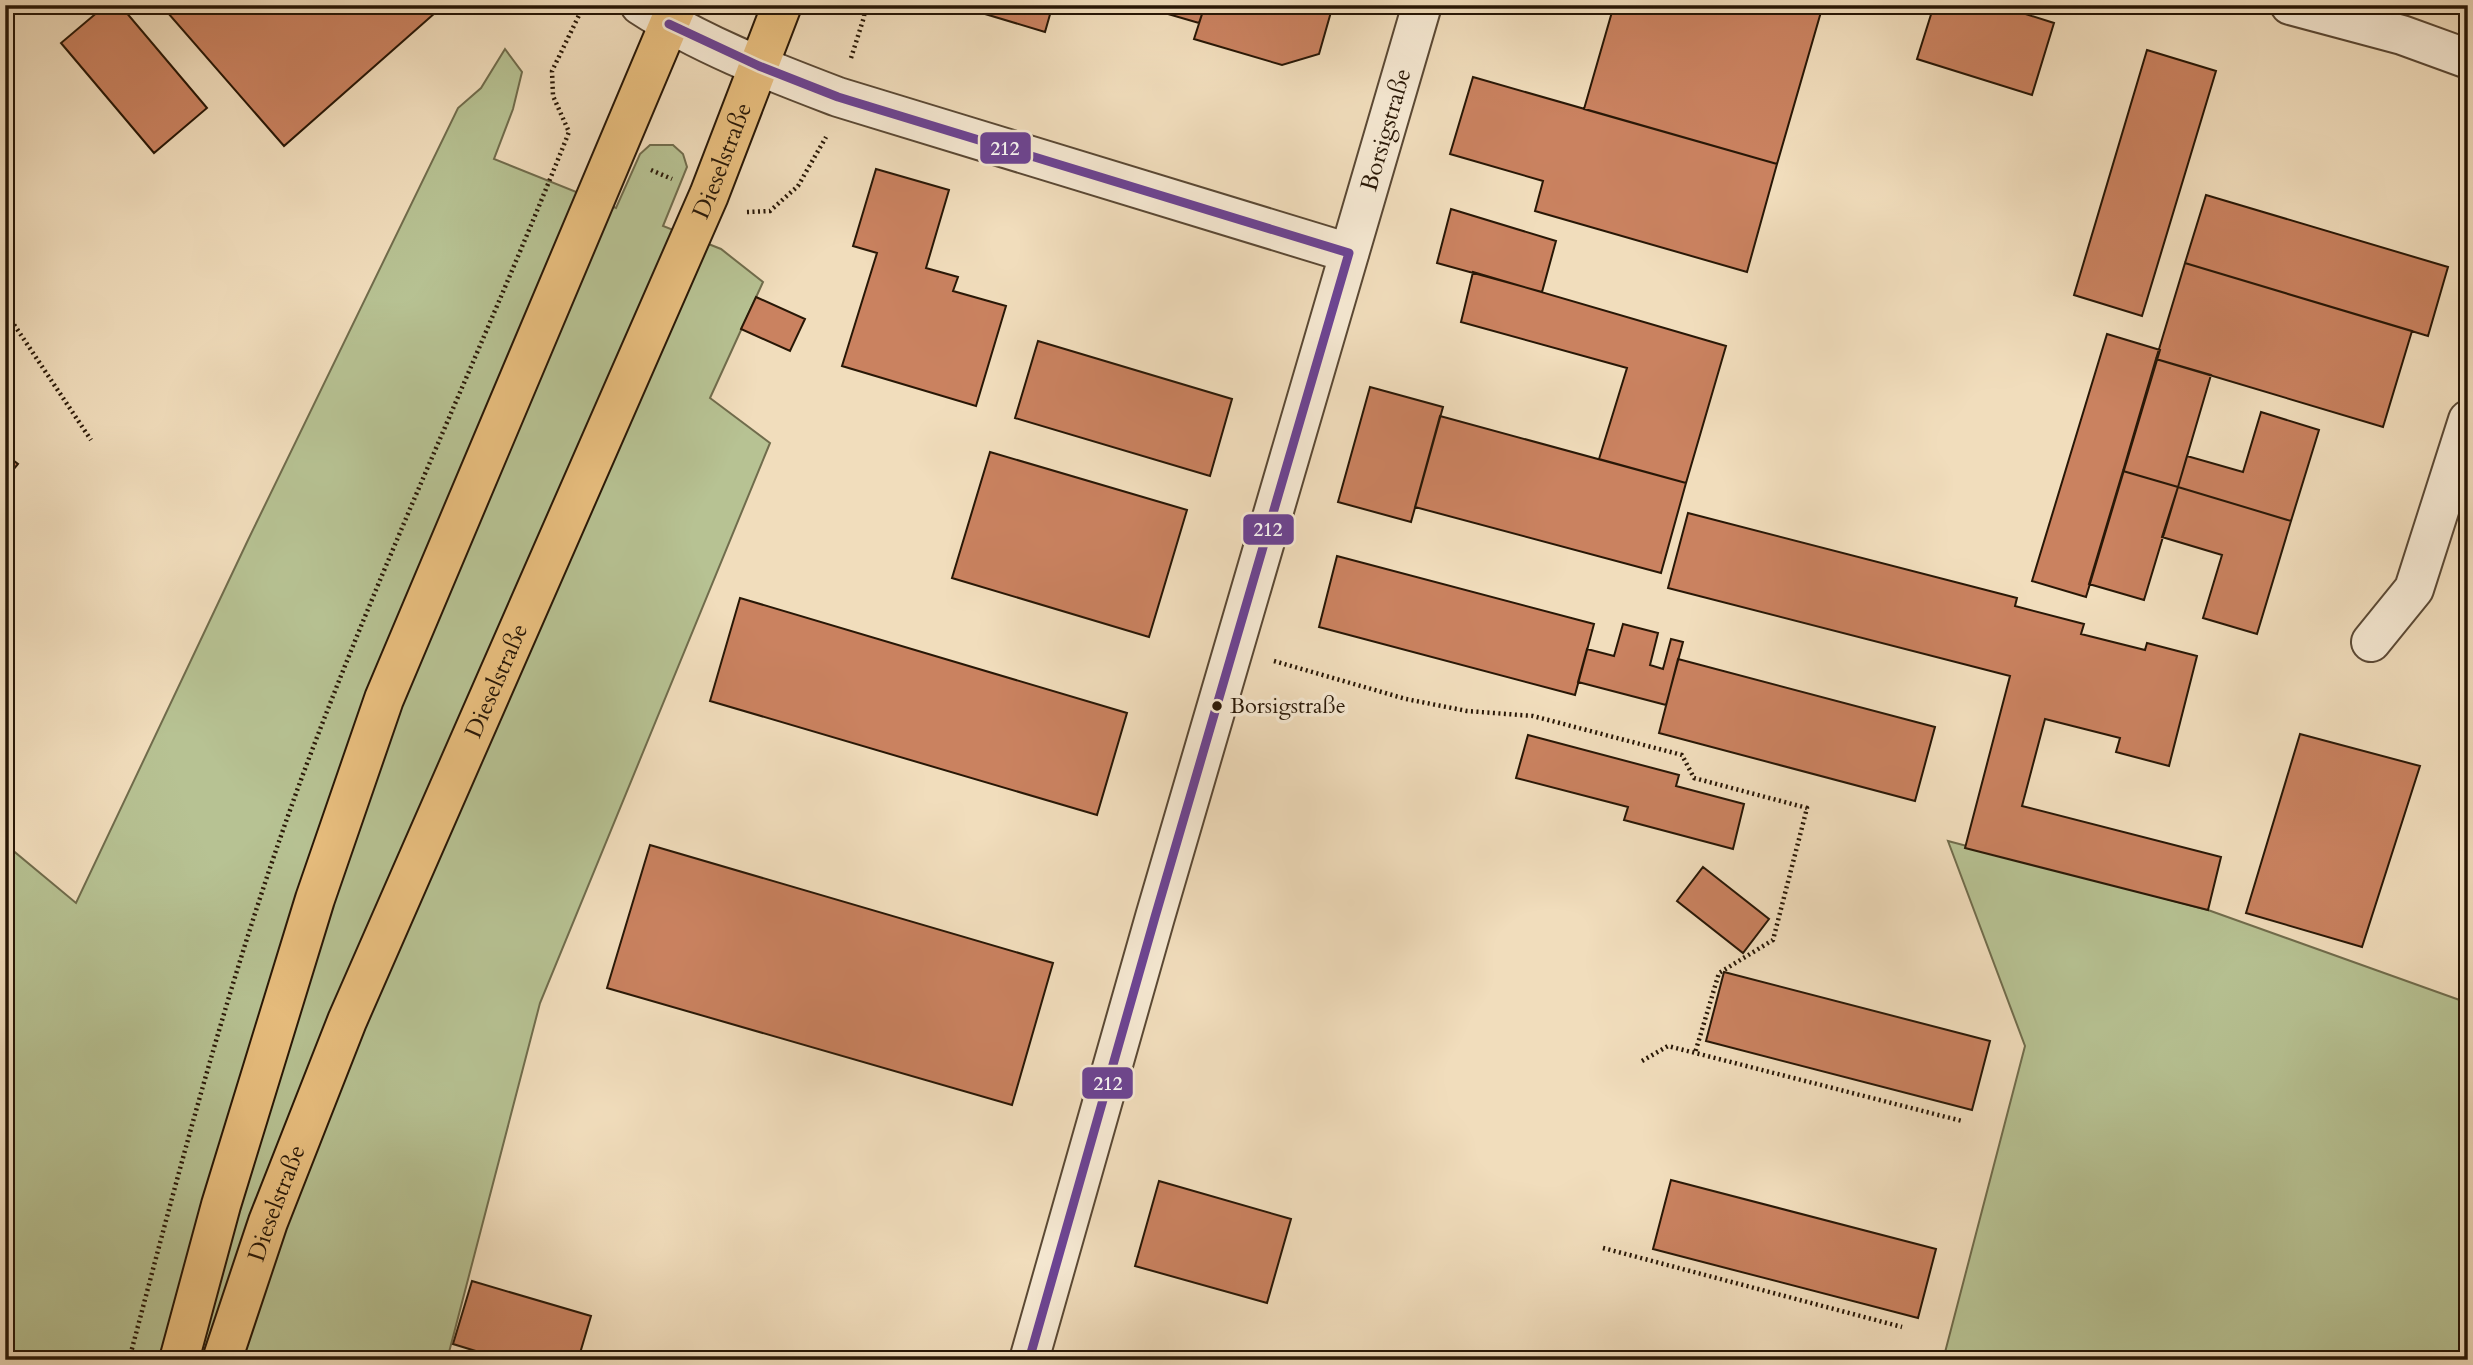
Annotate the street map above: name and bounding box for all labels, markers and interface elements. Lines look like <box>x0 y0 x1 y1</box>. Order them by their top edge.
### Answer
street label: Borsigstraße <box>1352 64 1419 195</box>
street label: Dieselstraße <box>684 98 759 224</box>
line badge: 212 <box>979 131 1032 165</box>
text: 212 <box>990 136 1020 162</box>
line badge: 212 <box>1242 513 1295 546</box>
text: 212 <box>1253 517 1283 543</box>
street label: Dieselstraße <box>457 618 536 743</box>
place label: Borsigstraße <box>1230 691 1346 721</box>
marker: Borsigstraße <box>1210 699 1224 713</box>
line badge: 212 <box>1081 1066 1134 1100</box>
text: 212 <box>1093 1071 1123 1097</box>
street label: Dieselstraße <box>240 1140 313 1266</box>

